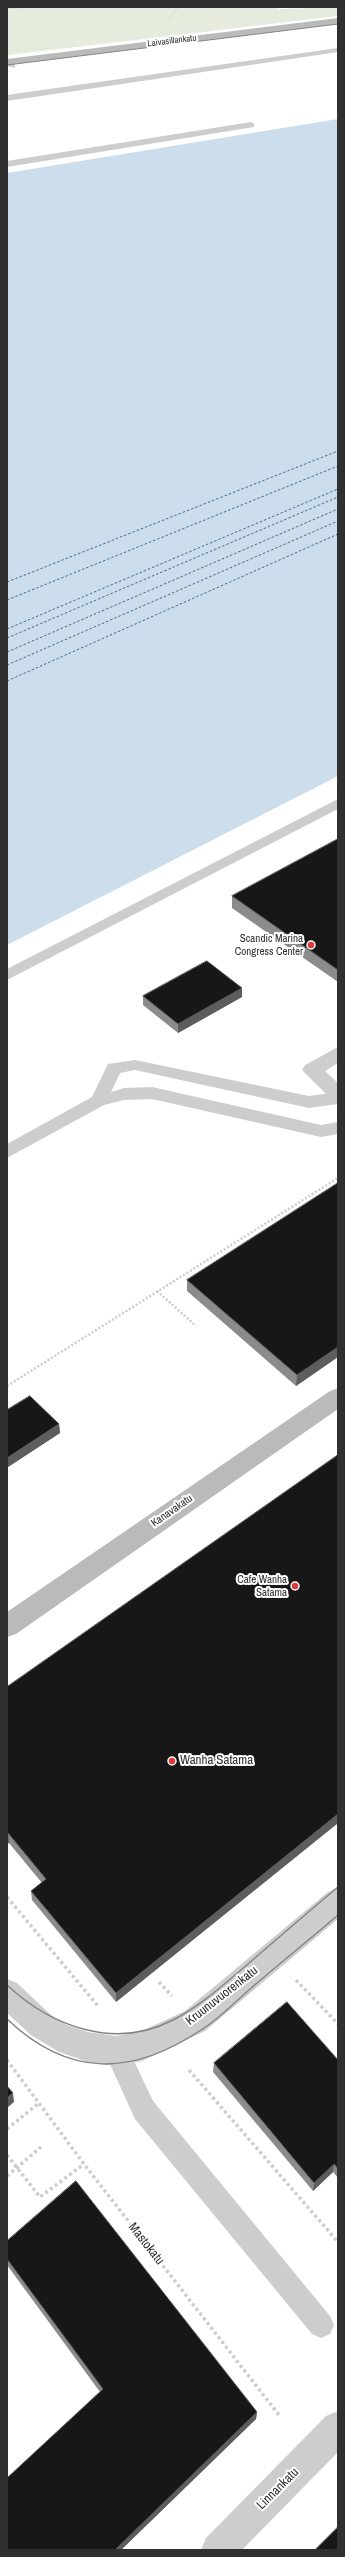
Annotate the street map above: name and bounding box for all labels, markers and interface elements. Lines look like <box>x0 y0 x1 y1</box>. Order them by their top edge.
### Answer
street label: Laivasillankatu <box>147 33 197 49</box>
place label: Scandic Marina Congress Center <box>235 932 303 958</box>
marker: Scandic Marina Congress Center <box>306 940 316 950</box>
street label: Kanavakatu <box>149 1492 195 1530</box>
place label: Cafe Wanha Satama <box>237 1573 287 1599</box>
marker: Cafe Wanha Satama <box>290 1581 300 1591</box>
place label: Wanha Satama <box>180 1753 253 1769</box>
marker: Wanha Satama <box>167 1756 177 1766</box>
street label: Kruunuvuorenkatu <box>183 1963 261 2029</box>
street label: Mastokatu <box>125 2220 167 2268</box>
street label: Linnankatu <box>254 2465 302 2513</box>

